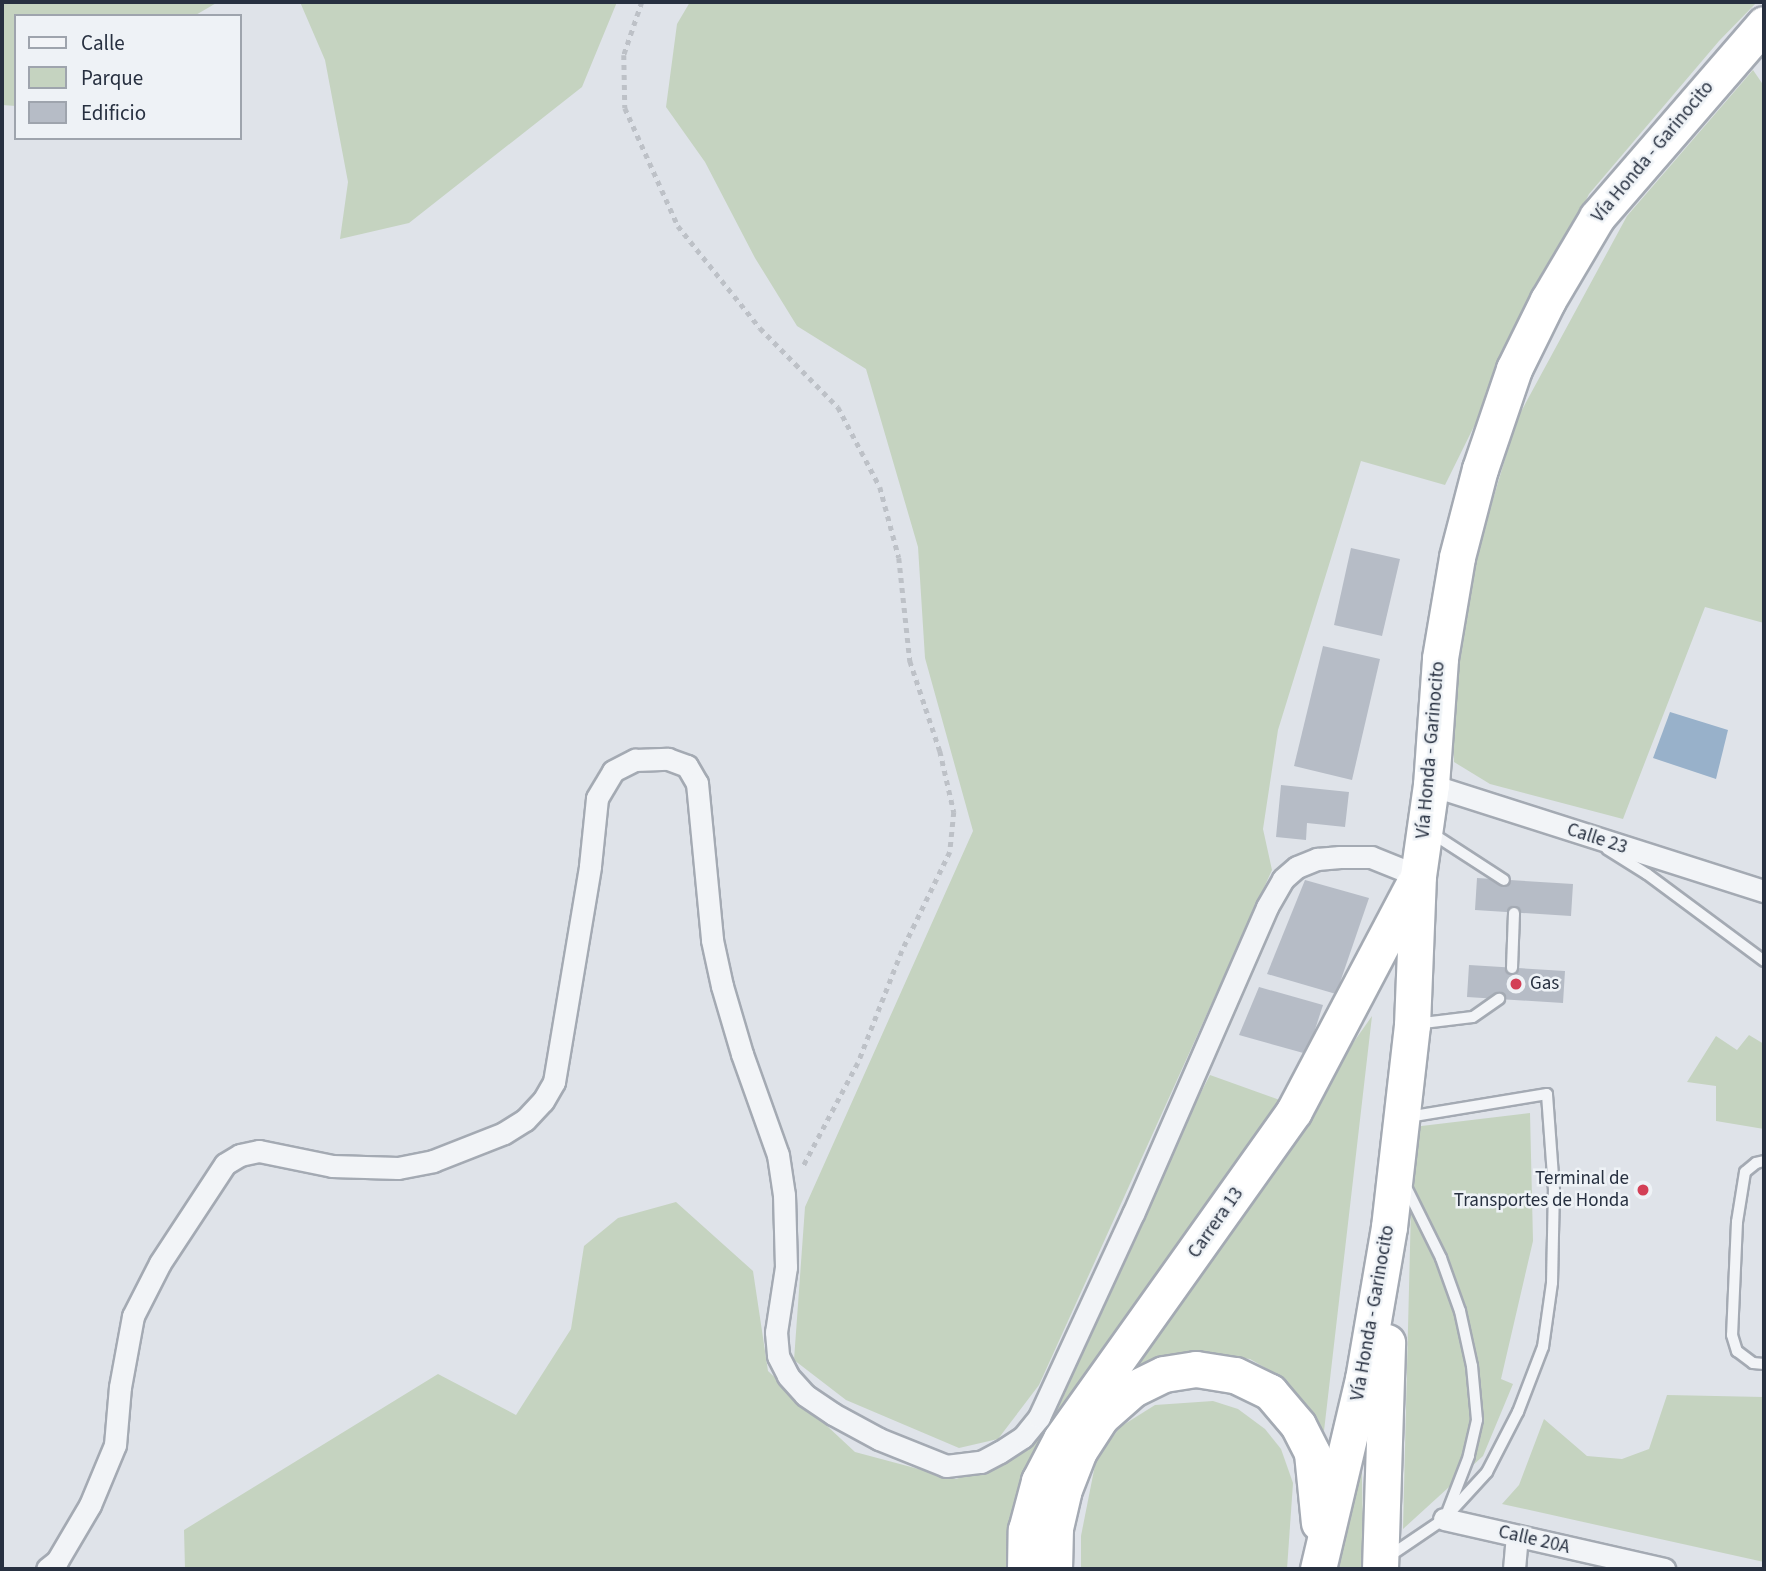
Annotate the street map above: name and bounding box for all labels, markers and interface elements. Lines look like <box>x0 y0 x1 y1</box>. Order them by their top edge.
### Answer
legend <box>14 14 242 140</box>
text: Calle <box>81 28 125 58</box>
text: Parque <box>81 63 143 93</box>
street label: Vía Honda - Garinocito <box>1587 77 1719 227</box>
text: Edificio <box>81 98 146 128</box>
street label: Vía Honda - Garinocito <box>1412 660 1450 840</box>
street label: Calle 23 <box>1564 819 1630 859</box>
place label: Gas <box>1530 973 1559 995</box>
marker: Gas <box>1508 976 1524 992</box>
place label: Terminal de Transportes de Honda <box>1454 1168 1629 1212</box>
marker: Terminal de Transportes de Honda <box>1635 1182 1651 1198</box>
street label: Carrera 13 <box>1183 1183 1249 1263</box>
street label: Vía Honda - Garinocito <box>1346 1223 1400 1403</box>
street label: Calle 20A <box>1496 1521 1572 1559</box>

